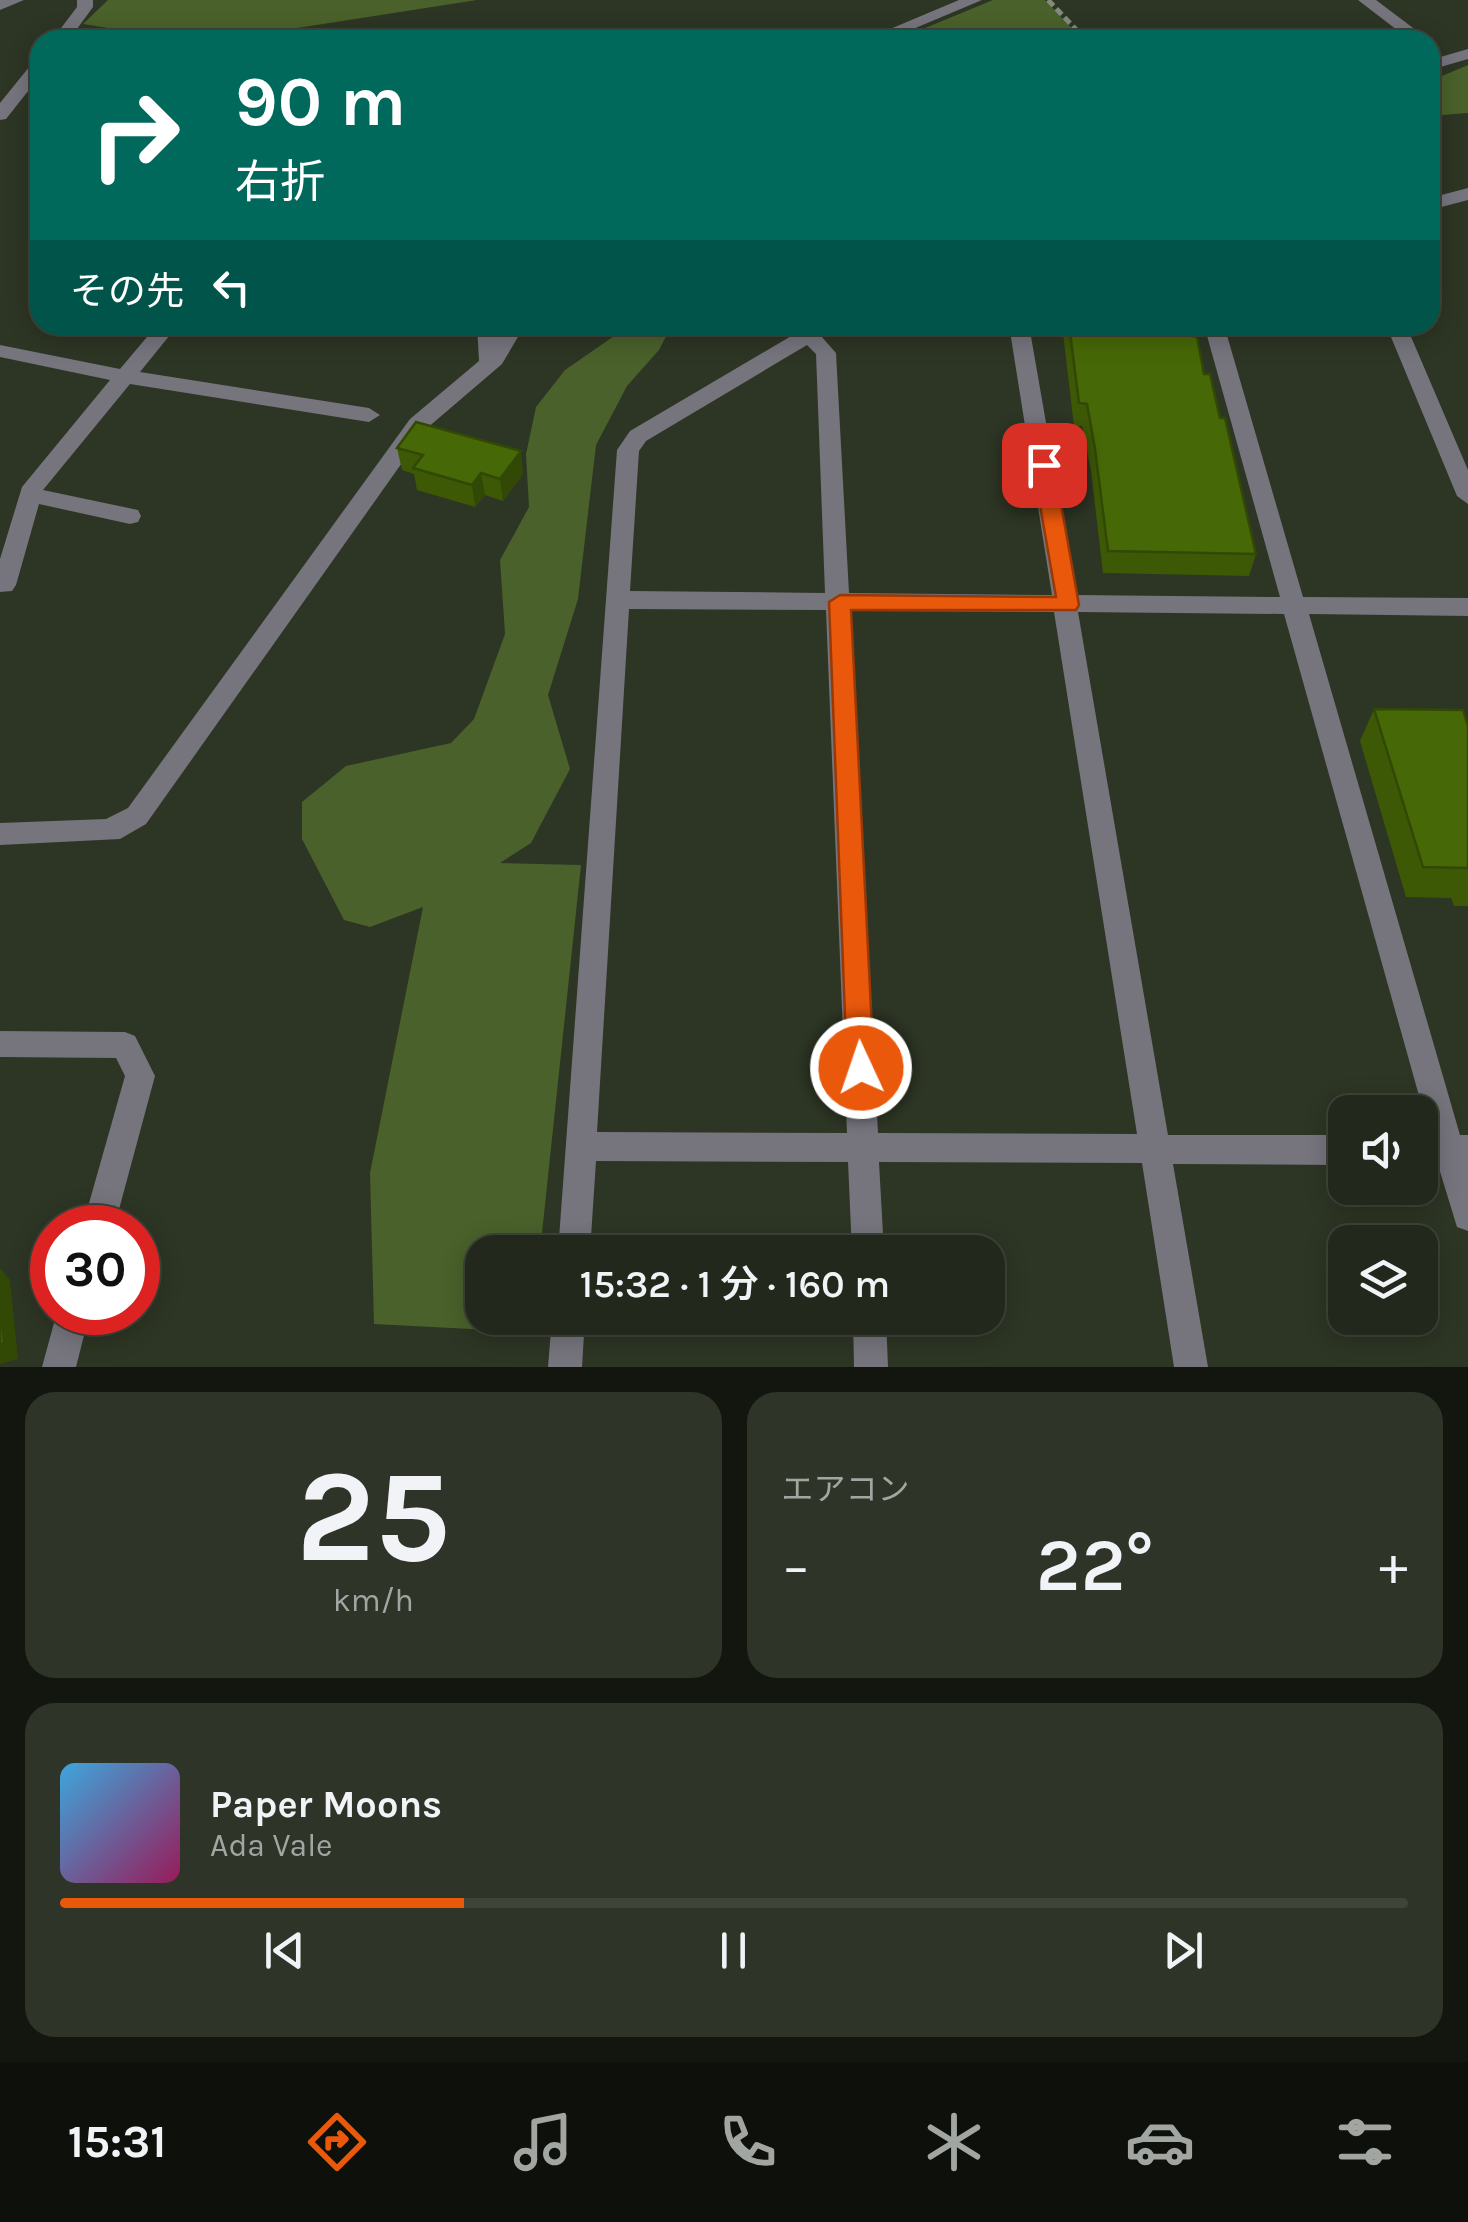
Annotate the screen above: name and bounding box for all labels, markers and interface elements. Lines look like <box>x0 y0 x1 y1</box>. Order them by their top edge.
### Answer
text: 90 m <box>235 61 406 143</box>
icon: right <box>70 70 200 200</box>
text: 右折 <box>235 156 325 208</box>
icon: left <box>204 260 259 315</box>
text: その先 <box>70 269 184 314</box>
pin <box>1002 423 1087 508</box>
icon: arrive <box>1017 438 1072 493</box>
position arrow <box>809 1016 913 1120</box>
map controls <box>1328 1095 1438 1335</box>
button: sound <box>1328 1095 1438 1205</box>
speed limit sign: 30 <box>30 1205 160 1335</box>
button: layers <box>1328 1225 1438 1335</box>
text: 15:32 · 1 分 · 160 m <box>580 1262 890 1307</box>
text: 25 <box>296 1441 450 1593</box>
text: エアコン <box>782 1471 910 1508</box>
text: 22° <box>1036 1521 1154 1609</box>
text: − <box>782 1534 810 1598</box>
text: + <box>1379 1534 1408 1598</box>
text: km/h <box>333 1582 414 1619</box>
text: Paper Moons <box>210 1782 442 1827</box>
text: Ada Vale <box>210 1827 333 1864</box>
icon: previous <box>257 1923 312 1978</box>
icon: pause <box>706 1923 761 1978</box>
icon: next <box>1156 1923 1211 1978</box>
icon: directions <box>302 2107 372 2177</box>
icon: music <box>508 2107 578 2177</box>
icon: phone <box>713 2107 783 2177</box>
icon: climate <box>919 2107 989 2177</box>
icon: car <box>1125 2107 1195 2177</box>
icon: filters <box>1330 2107 1400 2177</box>
text: 15:31 <box>68 2116 166 2168</box>

